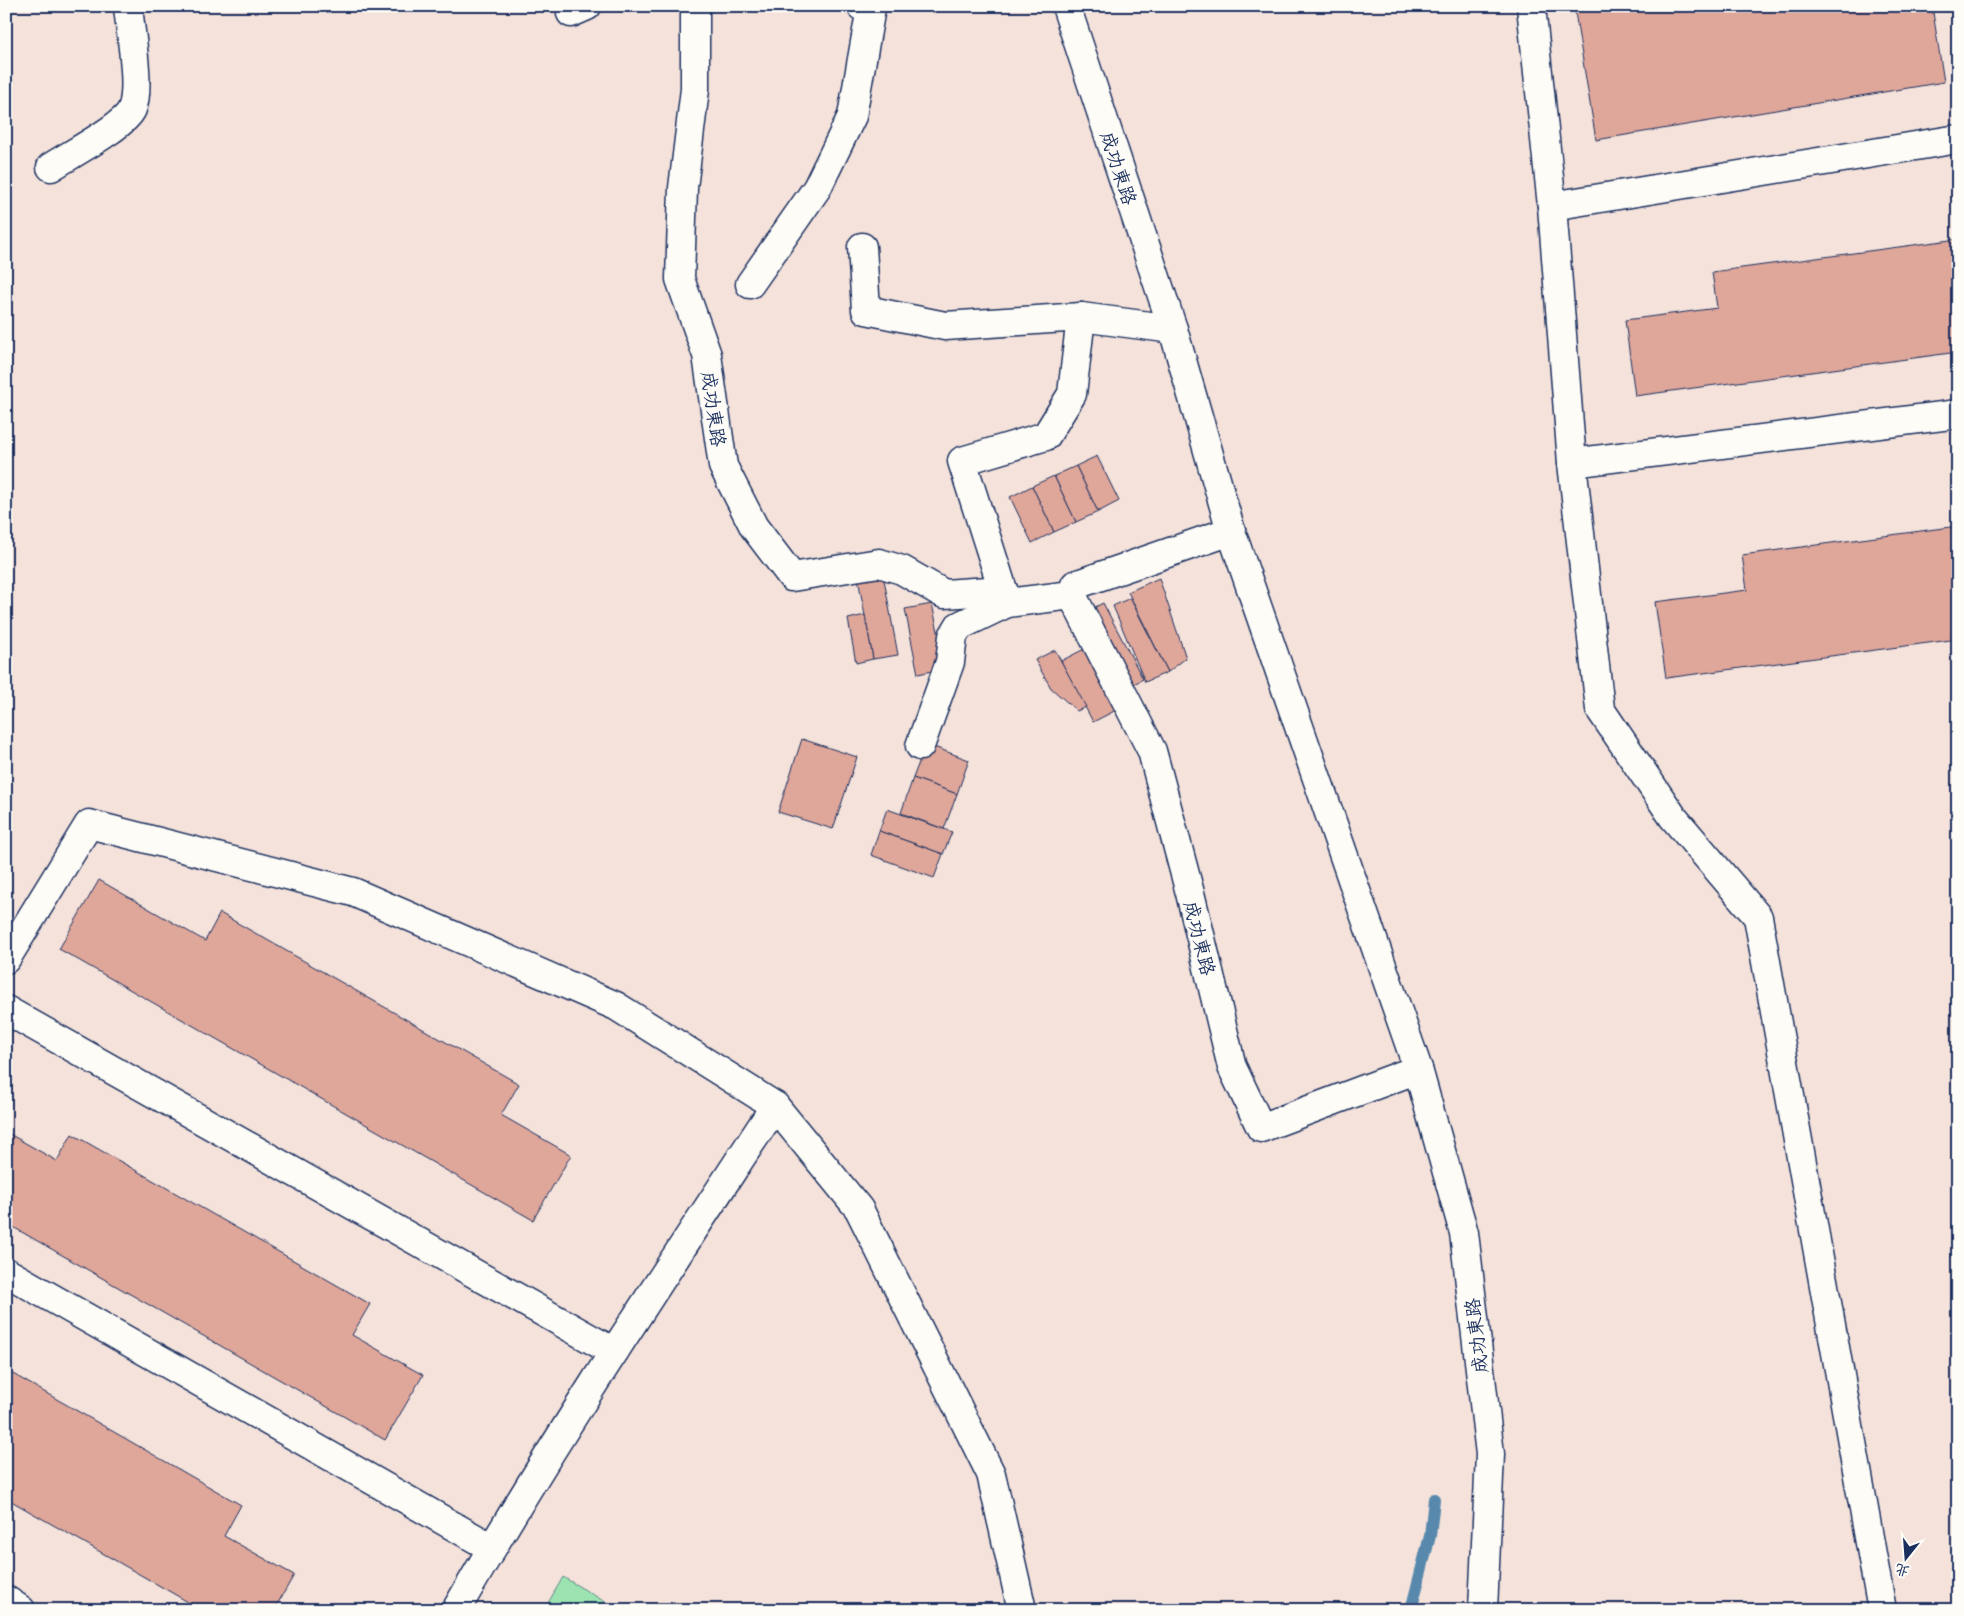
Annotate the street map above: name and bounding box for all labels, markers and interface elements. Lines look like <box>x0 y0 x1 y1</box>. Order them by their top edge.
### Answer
street label: 成功東路 <box>1093 129 1139 209</box>
street label: 成功東路 <box>694 370 728 449</box>
street label: 成功東路 <box>1176 899 1218 979</box>
street label: 成功東路 <box>1462 1296 1496 1375</box>
north arrow <box>1882 1534 1932 1584</box>
text: 北 <box>1894 1558 1912 1578</box>

